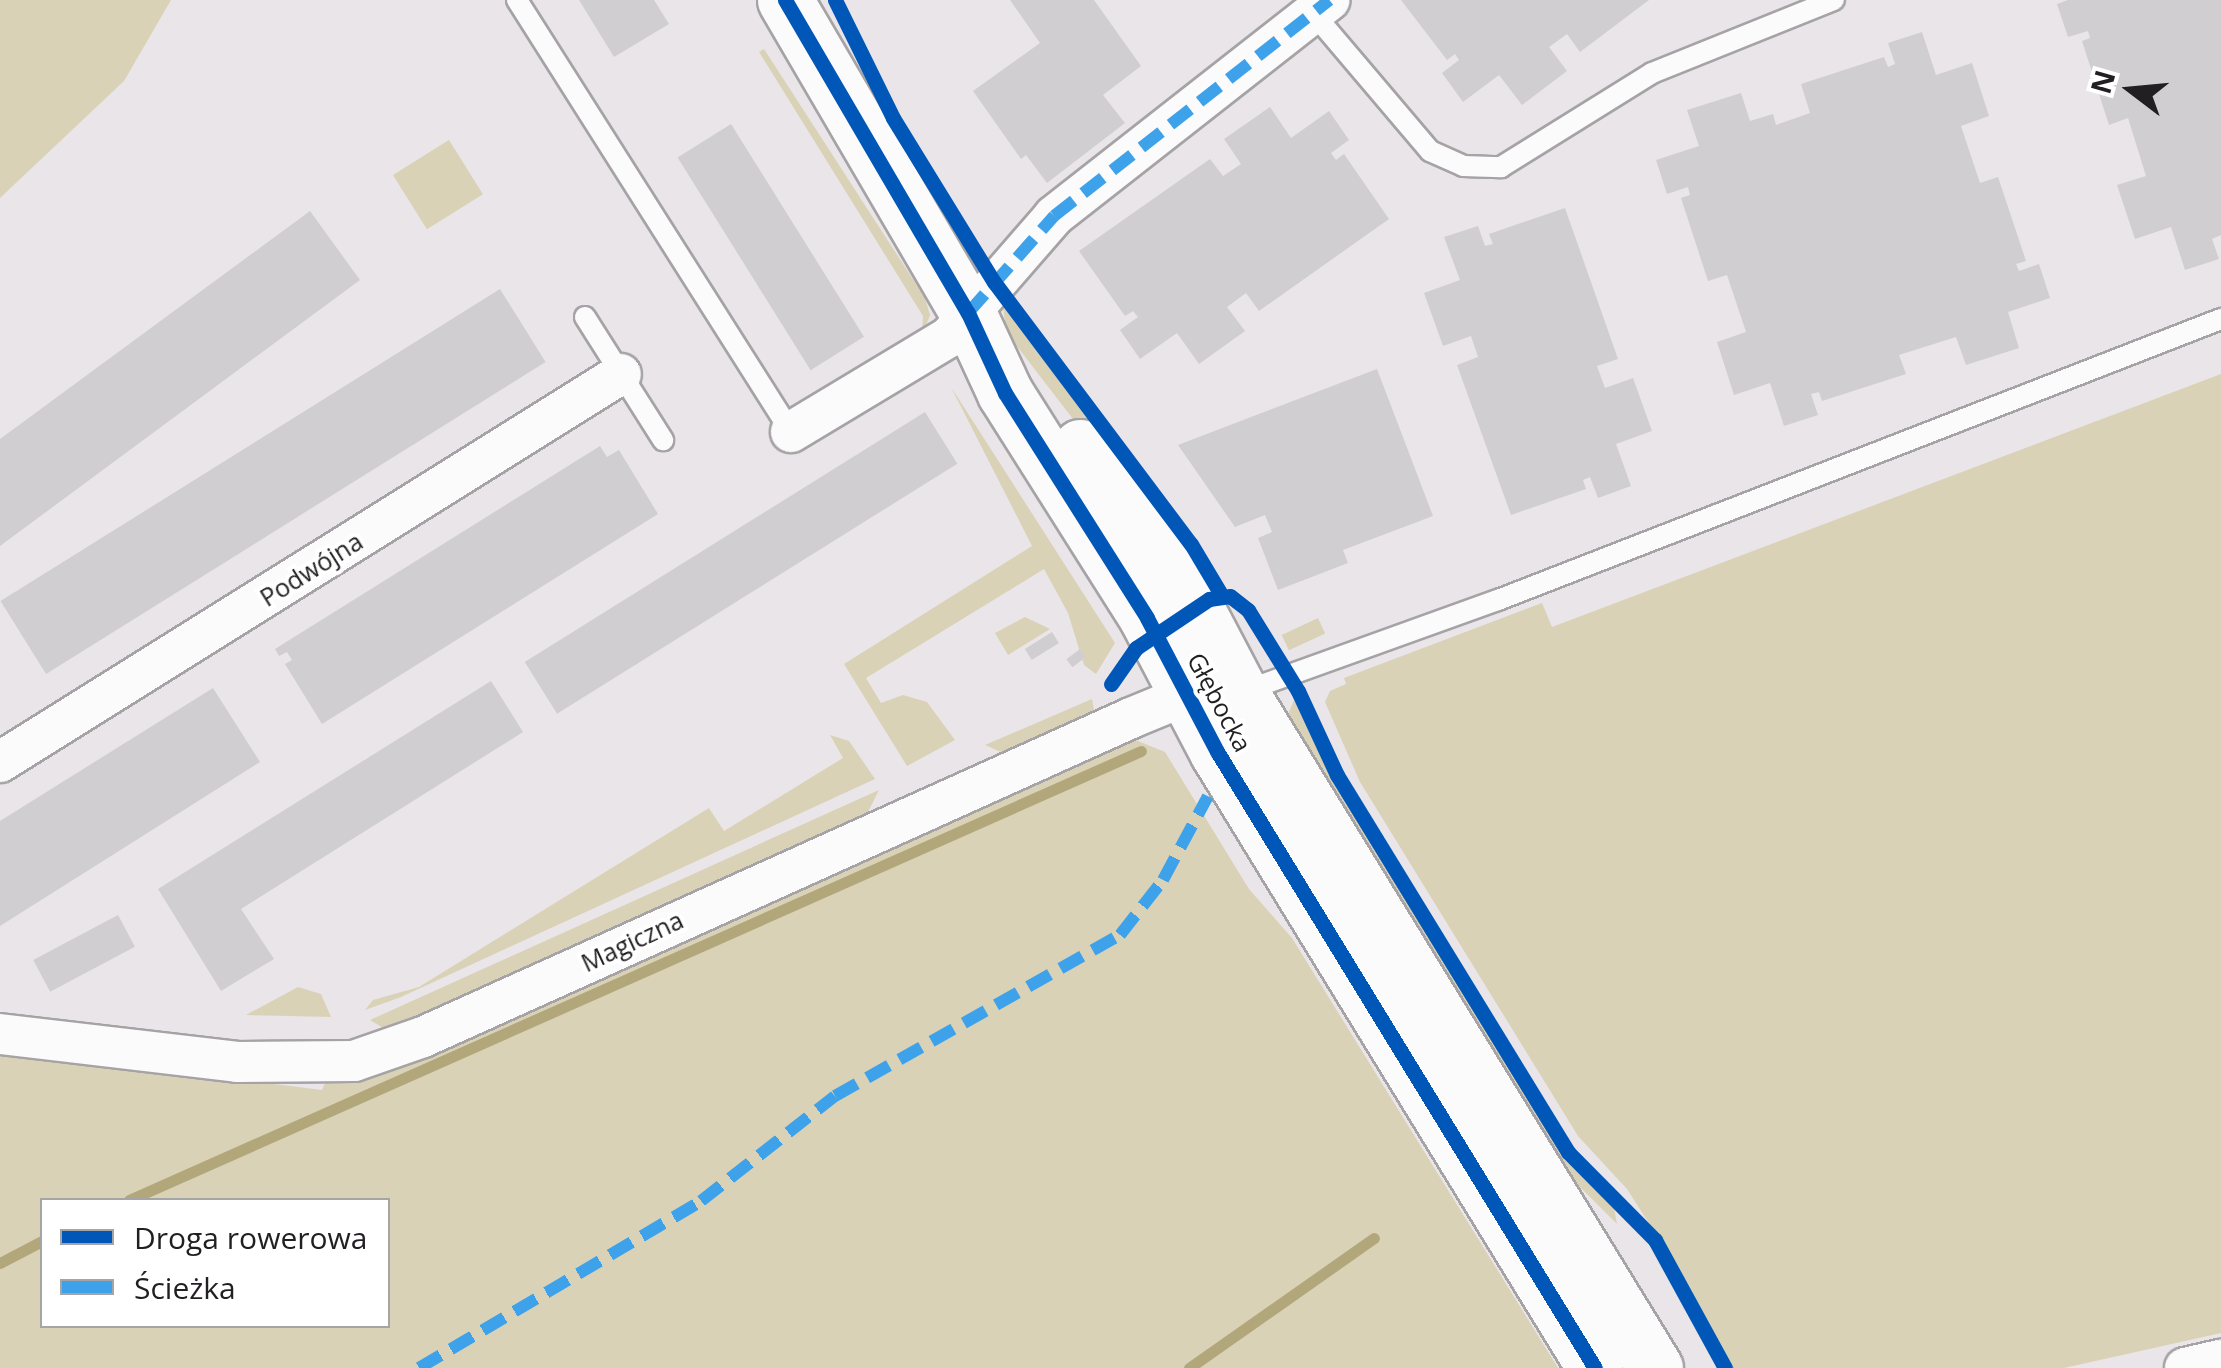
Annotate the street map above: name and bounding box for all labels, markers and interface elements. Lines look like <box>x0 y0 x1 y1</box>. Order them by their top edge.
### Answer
north arrow <box>2081 40 2181 140</box>
text: N <box>2081 66 2124 98</box>
street label: Podwójna <box>254 526 368 612</box>
street label: Głębocka <box>1181 647 1259 757</box>
street label: Magiczna <box>576 904 688 978</box>
legend <box>40 1198 390 1328</box>
text: Droga rowerowa <box>134 1217 367 1258</box>
text: Ścieżka <box>134 1267 236 1308</box>

